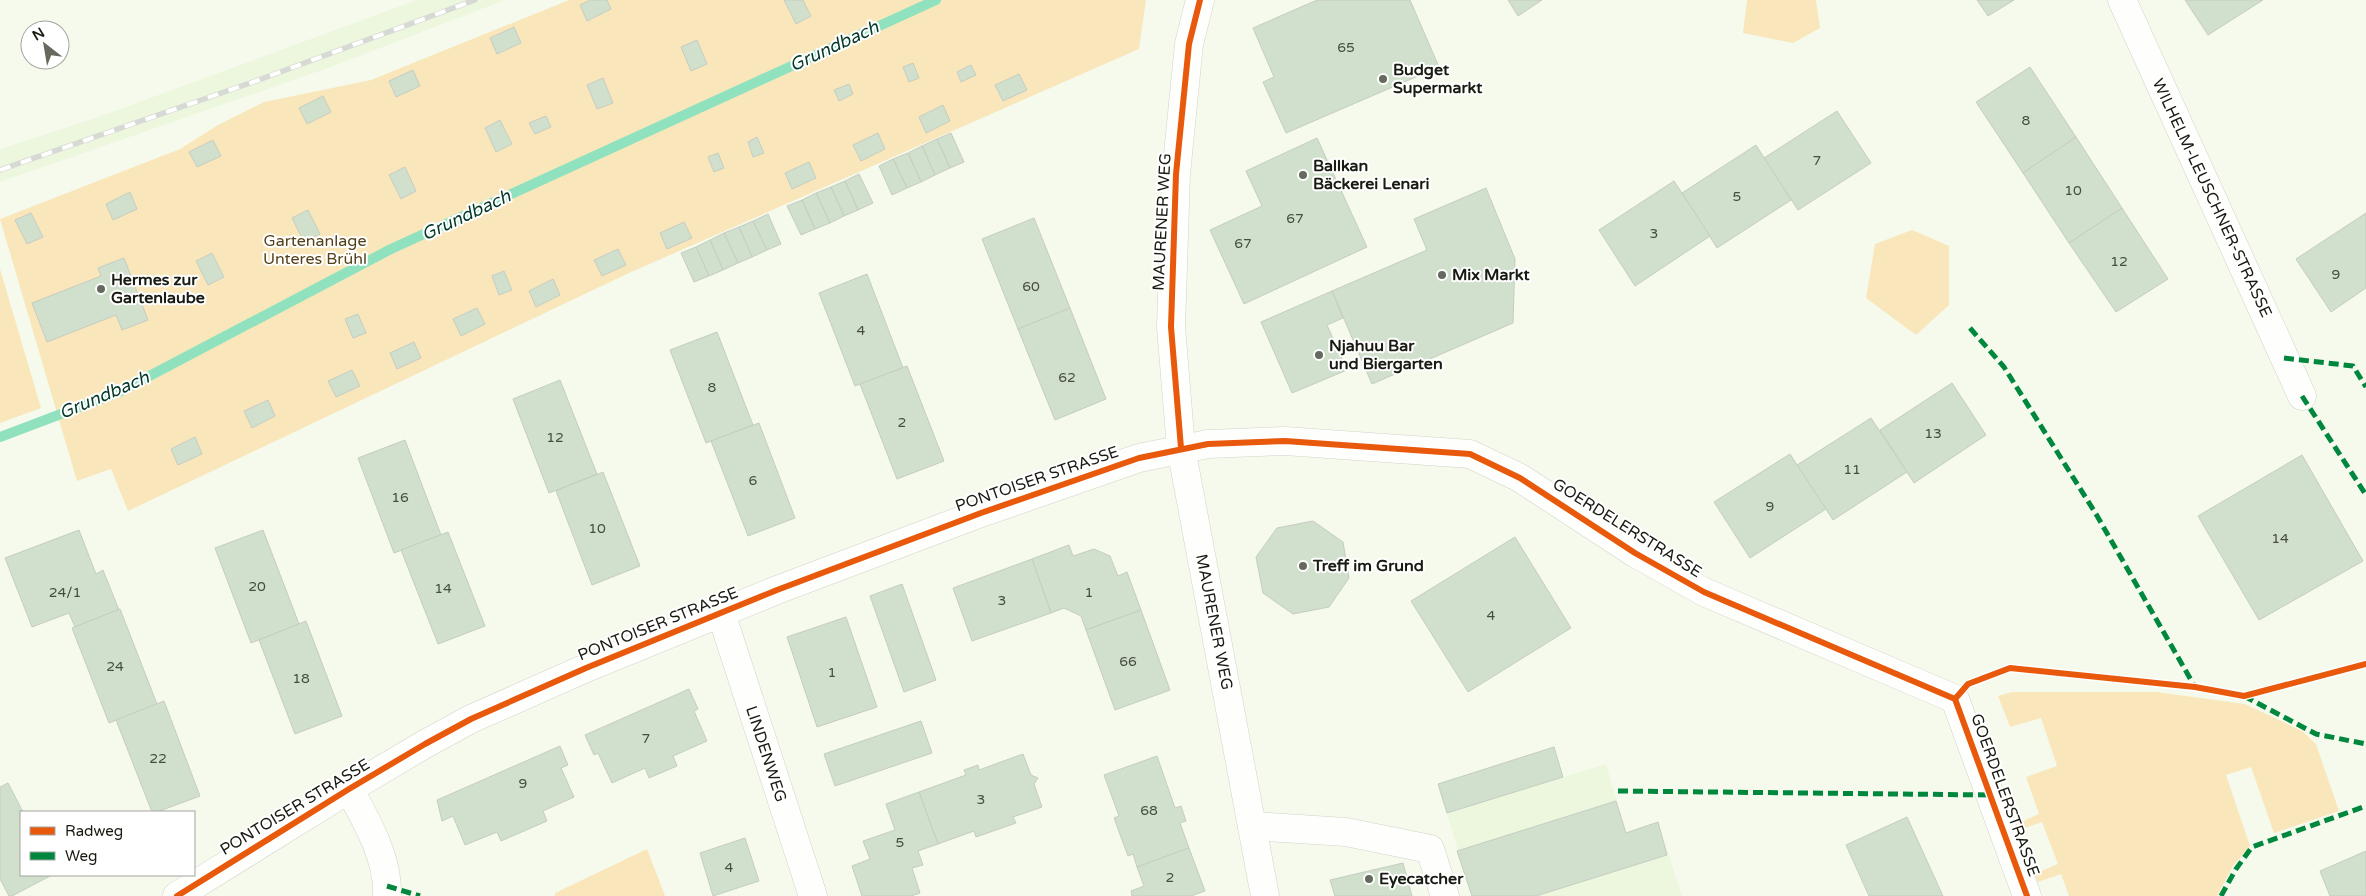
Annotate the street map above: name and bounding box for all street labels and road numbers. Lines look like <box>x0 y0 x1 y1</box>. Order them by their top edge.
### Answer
street label: WILHELM-LEUSCHNER-STRASSE <box>2148 76 2276 320</box>
street label: MAURENER WEG <box>1148 153 1176 291</box>
street label: PONTOISER STRASSE <box>953 442 1121 516</box>
street label: GOERDELERSTRASSE <box>1549 474 1705 582</box>
street label: MAURENER WEG <box>1191 552 1237 692</box>
street label: PONTOISER STRASSE <box>575 583 741 665</box>
street label: LINDENWEG <box>741 703 791 805</box>
street label: GOERDELERSTRASSE <box>1966 711 2044 879</box>
street label: PONTOISER STRASSE <box>216 754 374 860</box>

